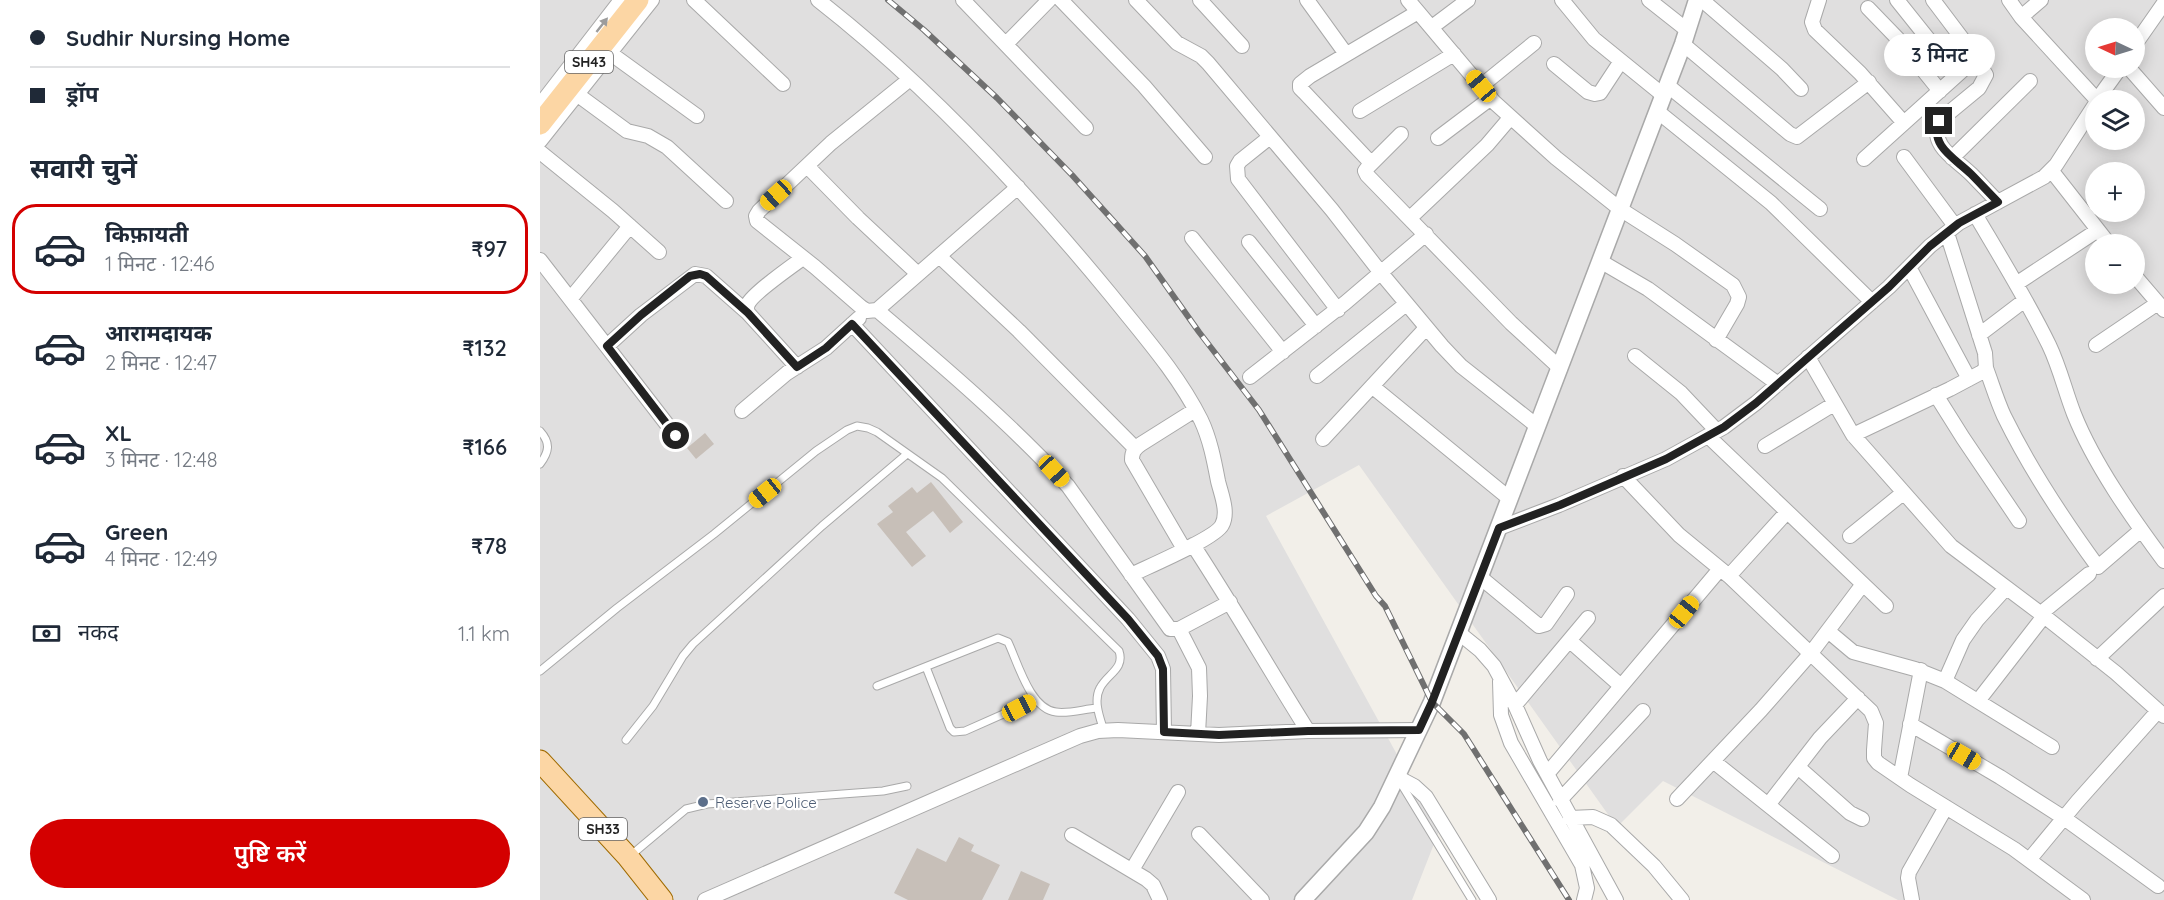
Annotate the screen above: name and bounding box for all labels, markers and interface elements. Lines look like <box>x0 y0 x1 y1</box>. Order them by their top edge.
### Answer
one-way arrow <box>595 18 607 33</box>
north arrow <box>2085 18 2145 78</box>
map controls <box>2085 18 2145 294</box>
text: Sudhir Nursing Home <box>66 24 290 52</box>
callout: 3 मिनट <box>1884 34 1994 76</box>
text: 3 मिनट <box>1911 42 1968 67</box>
road number: SH43 <box>565 51 613 73</box>
car <box>1463 66 1499 106</box>
text: ड्रॉप <box>66 80 99 108</box>
button: layers <box>2085 90 2145 150</box>
route end <box>1925 107 1952 134</box>
text: सवारी चुनें <box>30 151 137 185</box>
button: + <box>2085 162 2145 222</box>
car <box>757 176 795 214</box>
text: किफ़ायती <box>105 220 189 248</box>
icon: car <box>33 222 87 276</box>
button: − <box>2085 234 2145 294</box>
text: ₹97 <box>471 235 507 263</box>
text: 1 मिनट · 12:46 <box>105 251 215 276</box>
text: आरामदायक <box>105 319 212 347</box>
icon: car <box>33 321 87 375</box>
text: ₹132 <box>462 334 507 362</box>
text: 2 मिनट · 12:47 <box>105 350 217 375</box>
text: XL <box>105 419 132 447</box>
icon: car <box>33 420 87 474</box>
route start <box>662 422 689 449</box>
text: ₹166 <box>462 433 507 461</box>
text: 3 मिनट · 12:48 <box>105 447 218 472</box>
car <box>1035 452 1073 490</box>
car <box>745 475 785 511</box>
text: Green <box>105 518 168 546</box>
icon: car <box>33 519 87 573</box>
text: ₹78 <box>471 532 507 560</box>
text: 4 मिनट · 12:49 <box>105 546 218 571</box>
car <box>1666 592 1702 632</box>
icon: cash <box>30 617 63 650</box>
text: नकद <box>78 618 119 646</box>
text: 1.1 km <box>458 621 510 646</box>
car <box>999 692 1039 724</box>
car <box>1944 739 1984 773</box>
place label: Reserve Police <box>715 793 817 812</box>
marker: Reserve Police <box>696 795 710 809</box>
road number: SH33 <box>579 818 627 840</box>
button: पुष्टि करें <box>30 819 510 888</box>

